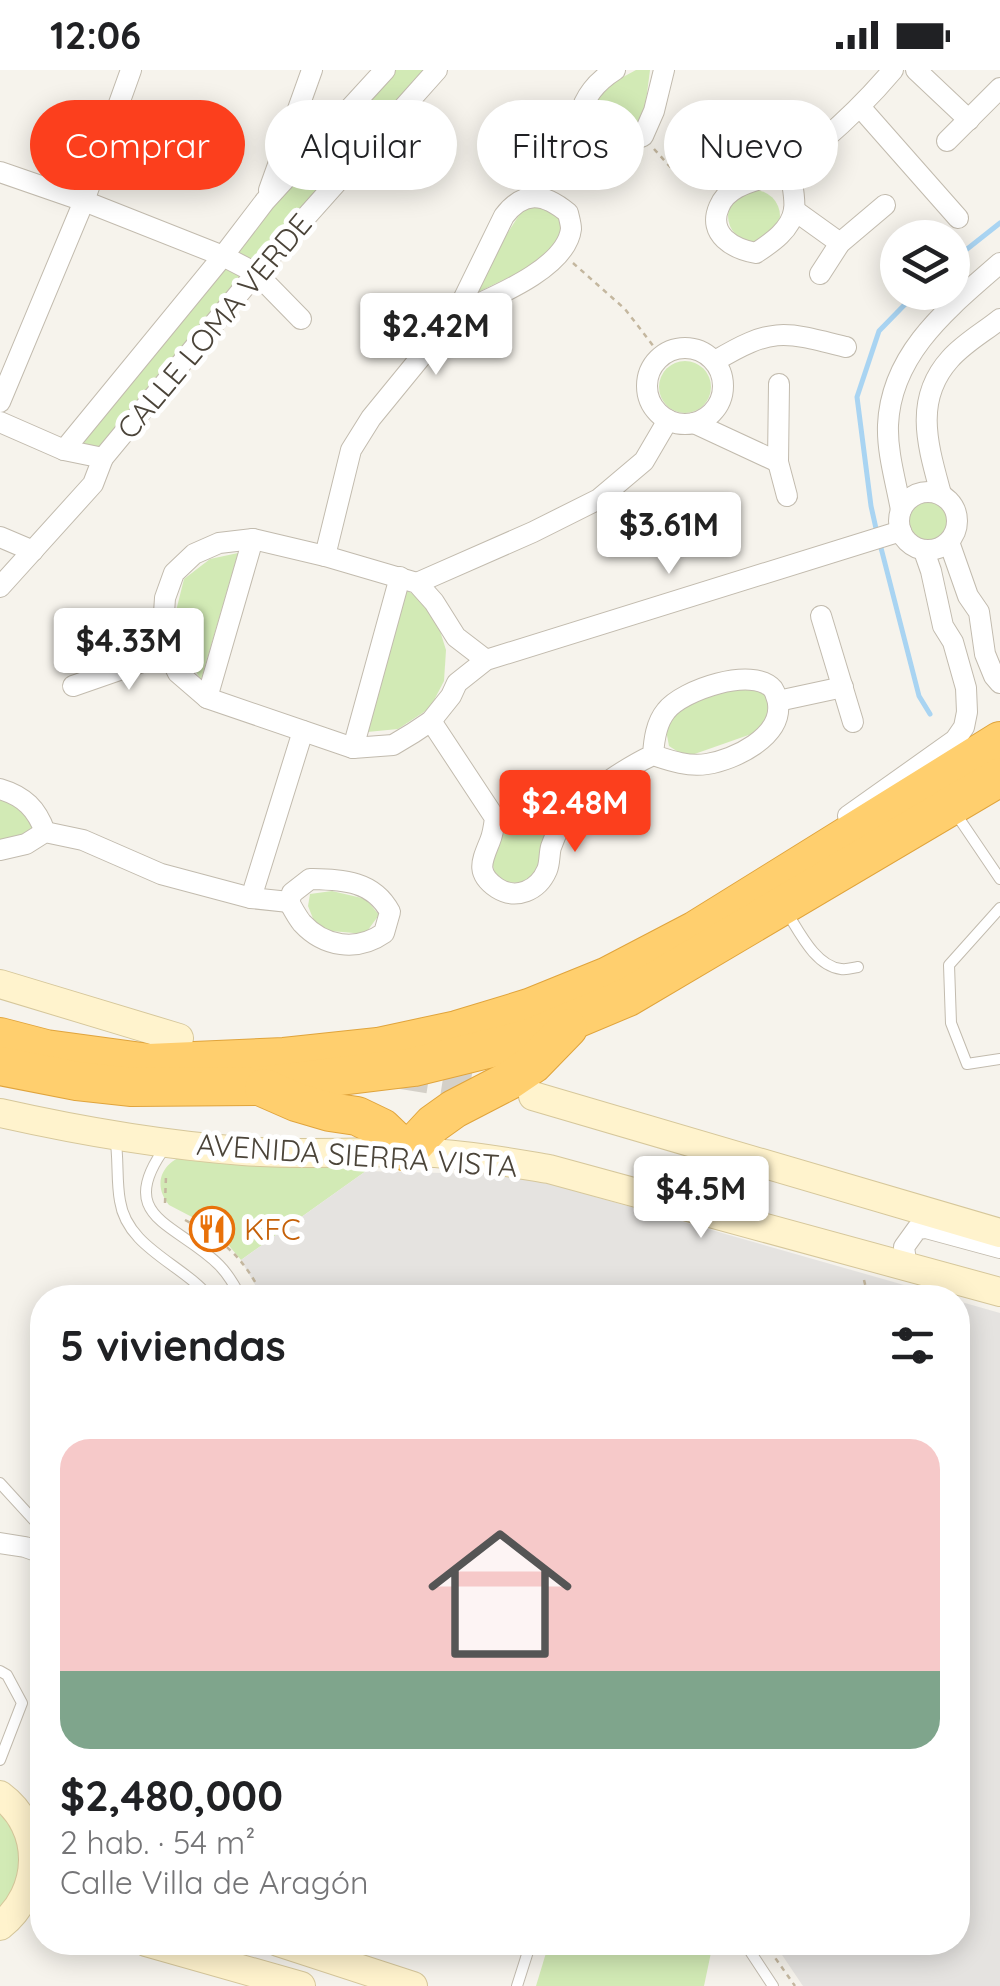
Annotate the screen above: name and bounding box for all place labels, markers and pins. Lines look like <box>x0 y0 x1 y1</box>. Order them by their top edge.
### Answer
pin: $2.42M <box>355 293 517 378</box>
pin: $3.61M <box>588 492 750 577</box>
pin: $4.33M <box>48 608 210 693</box>
pin: $2.48M <box>494 770 656 855</box>
pin: $4.5M <box>631 1156 771 1241</box>
restaurant icon: KFC <box>189 1206 235 1252</box>
place label: KFC <box>244 1210 301 1248</box>

